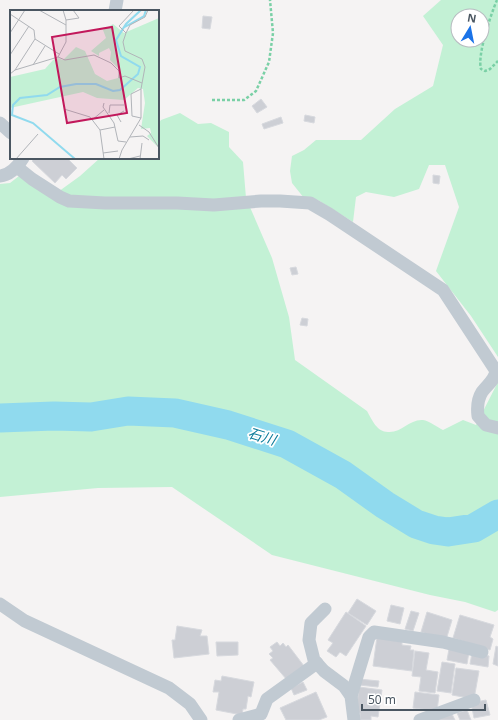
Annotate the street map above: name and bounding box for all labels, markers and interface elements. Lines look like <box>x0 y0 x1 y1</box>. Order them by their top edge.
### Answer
north arrow <box>450 8 490 48</box>
text: N <box>466 9 478 26</box>
inset map <box>10 10 159 159</box>
water label: 石川 <box>246 423 280 450</box>
scale bar <box>362 686 485 712</box>
text: 50 m <box>368 691 396 708</box>

